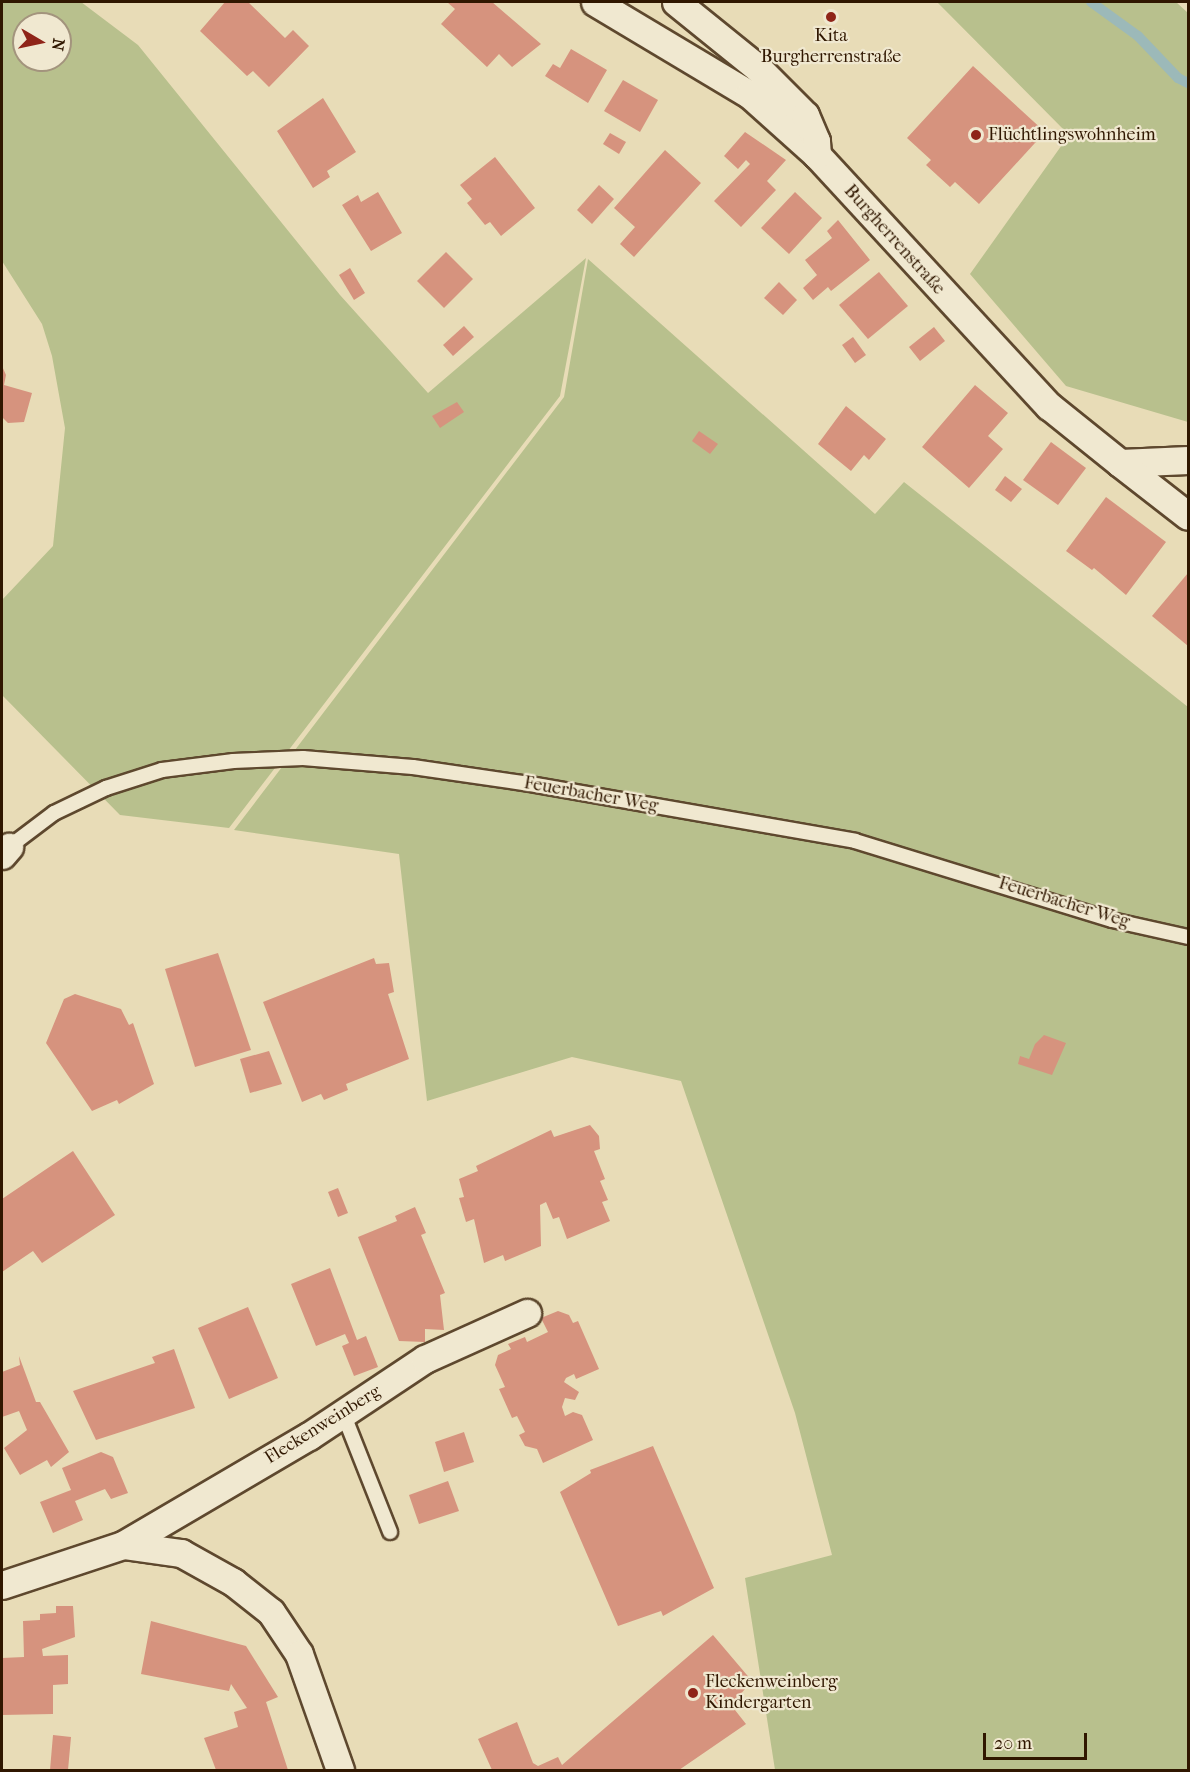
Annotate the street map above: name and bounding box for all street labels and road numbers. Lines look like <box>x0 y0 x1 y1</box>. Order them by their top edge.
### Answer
street label: Burgherrenstraße <box>839 181 949 299</box>
street label: Feuerbacher Weg <box>522 773 660 817</box>
street label: Feuerbacher Weg <box>996 873 1132 933</box>
street label: Fleckenweinberg <box>261 1381 385 1469</box>

